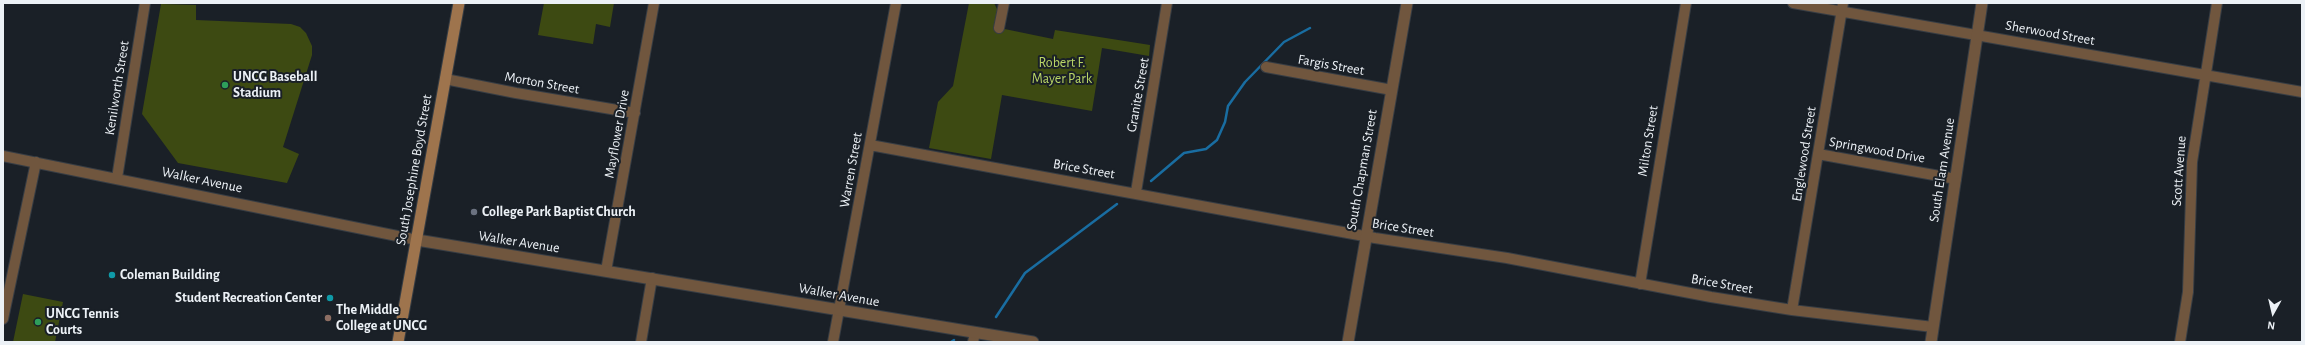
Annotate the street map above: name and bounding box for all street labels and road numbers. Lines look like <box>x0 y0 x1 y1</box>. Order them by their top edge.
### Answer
street label: Sherwood Street <box>2004 17 2096 49</box>
street label: Kenilworth Street <box>101 40 133 136</box>
street label: Fargis Street <box>1296 51 1366 79</box>
street label: Granite Street <box>1123 56 1153 134</box>
street label: Morton Street <box>503 68 581 98</box>
street label: Mayflower Drive <box>601 88 633 180</box>
street label: South Josephine Boyd Street <box>392 93 436 247</box>
street label: Milton Street <box>1634 104 1662 178</box>
street label: Englewood Street <box>1788 105 1820 203</box>
street label: South Chapman Street <box>1343 108 1381 232</box>
street label: South Elam Avenue <box>1925 117 1959 223</box>
street label: Warren Street <box>836 131 866 209</box>
street label: Springwood Drive <box>1828 133 1926 167</box>
street label: Scott Avenue <box>2168 135 2190 207</box>
street label: Brice Street <box>1052 155 1116 183</box>
street label: Walker Avenue <box>160 163 244 197</box>
street label: Brice Street <box>1371 215 1435 241</box>
street label: Walker Avenue <box>477 227 561 257</box>
street label: Brice Street <box>1690 270 1754 298</box>
street label: Walker Avenue <box>797 280 881 310</box>

